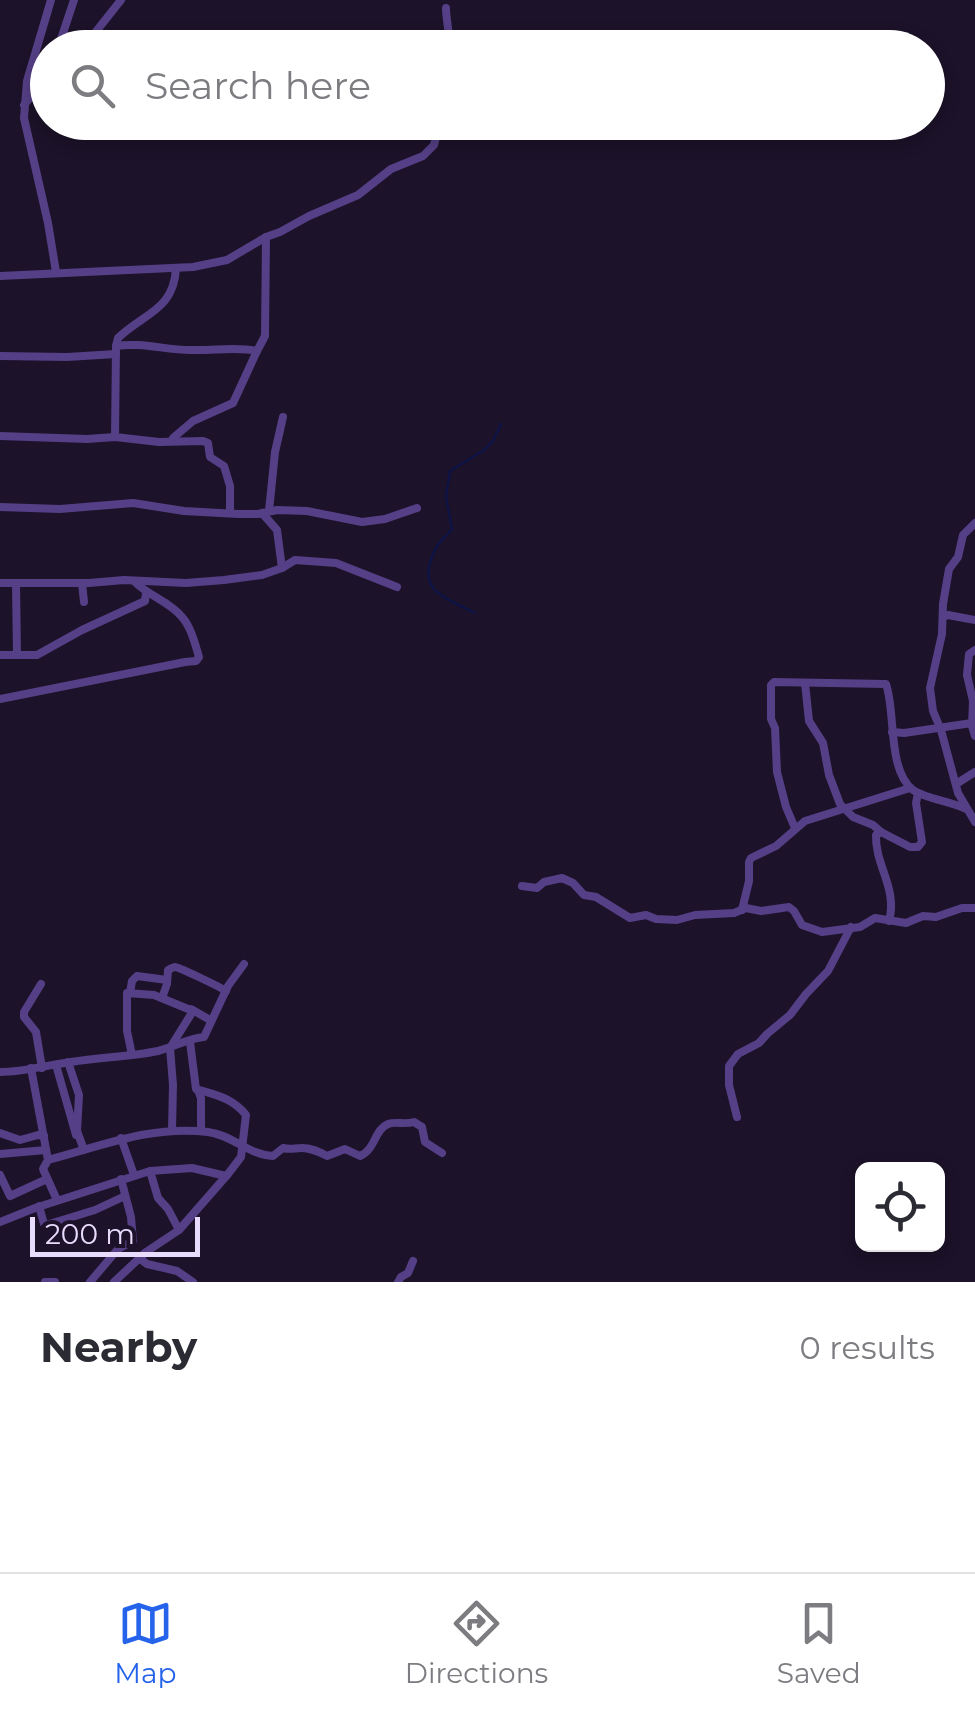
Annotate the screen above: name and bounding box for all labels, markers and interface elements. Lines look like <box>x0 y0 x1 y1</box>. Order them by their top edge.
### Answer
search box <box>30 30 945 140</box>
icon: search <box>65 58 120 113</box>
text: Search here <box>145 62 371 109</box>
map controls <box>855 1162 945 1252</box>
button: locate <box>855 1162 945 1252</box>
scale bar <box>30 1212 200 1256</box>
text: 200 m <box>45 1217 135 1251</box>
text: Nearby <box>40 1321 197 1373</box>
text: 0 results <box>800 1328 935 1367</box>
tab: Map <box>114 1596 176 1690</box>
tab: Directions <box>405 1596 548 1690</box>
tab: Saved <box>777 1596 861 1690</box>

